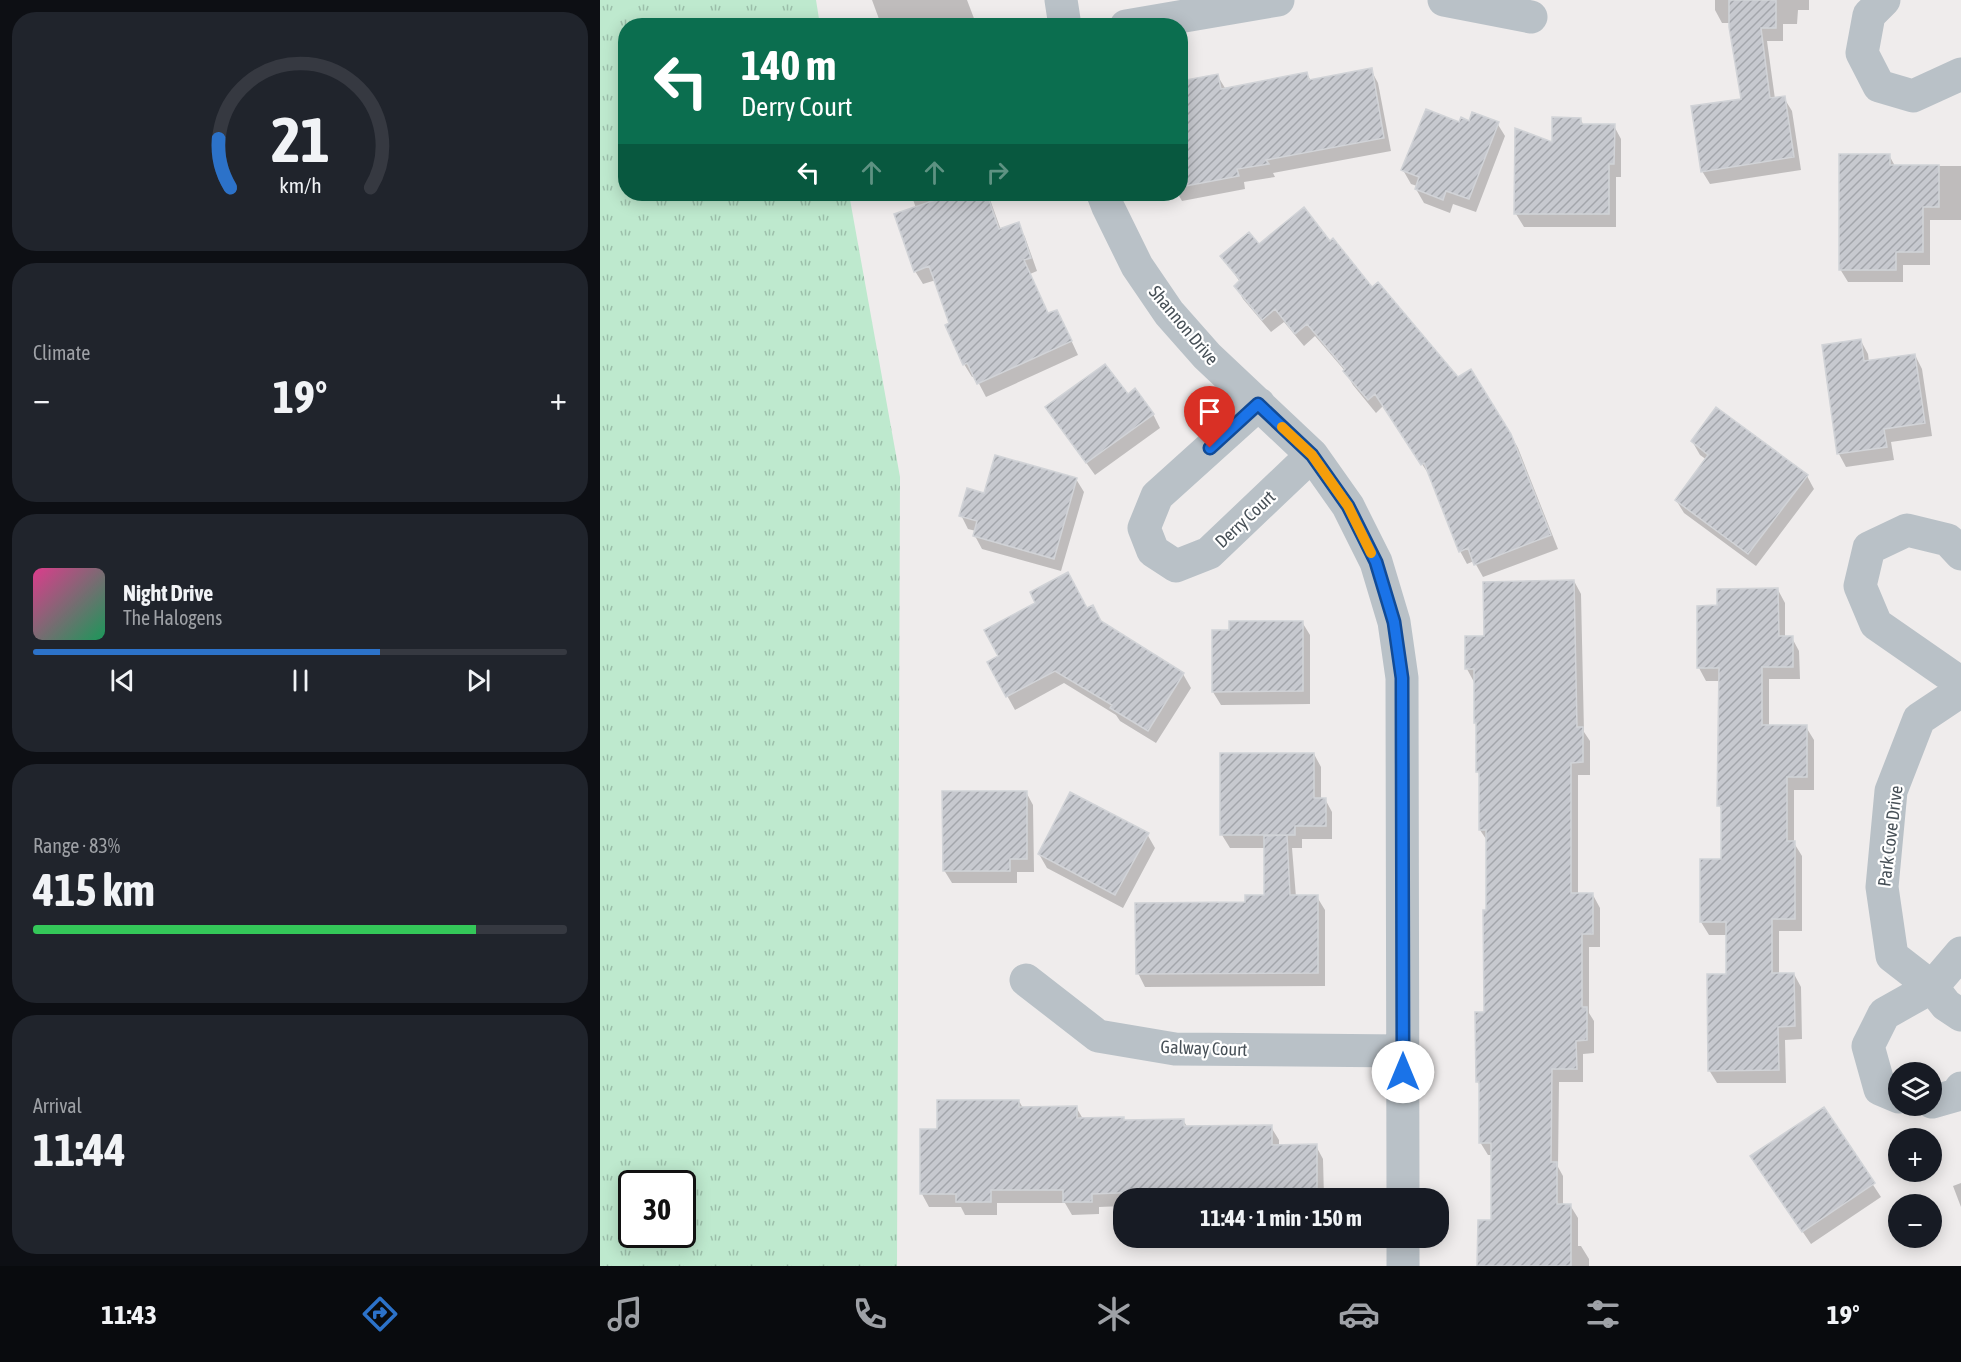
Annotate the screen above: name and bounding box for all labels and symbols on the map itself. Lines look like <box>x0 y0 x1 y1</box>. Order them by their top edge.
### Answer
street label: Shannon Drive <box>1145 281 1223 369</box>
pin <box>1184 386 1235 448</box>
street label: Derry Court <box>1211 486 1279 552</box>
street label: Park Cove Drive <box>1873 784 1907 888</box>
street label: Galway Court <box>1160 1036 1248 1060</box>
position arrow <box>1371 1040 1435 1104</box>
speed limit sign: 30 <box>618 1170 696 1248</box>

